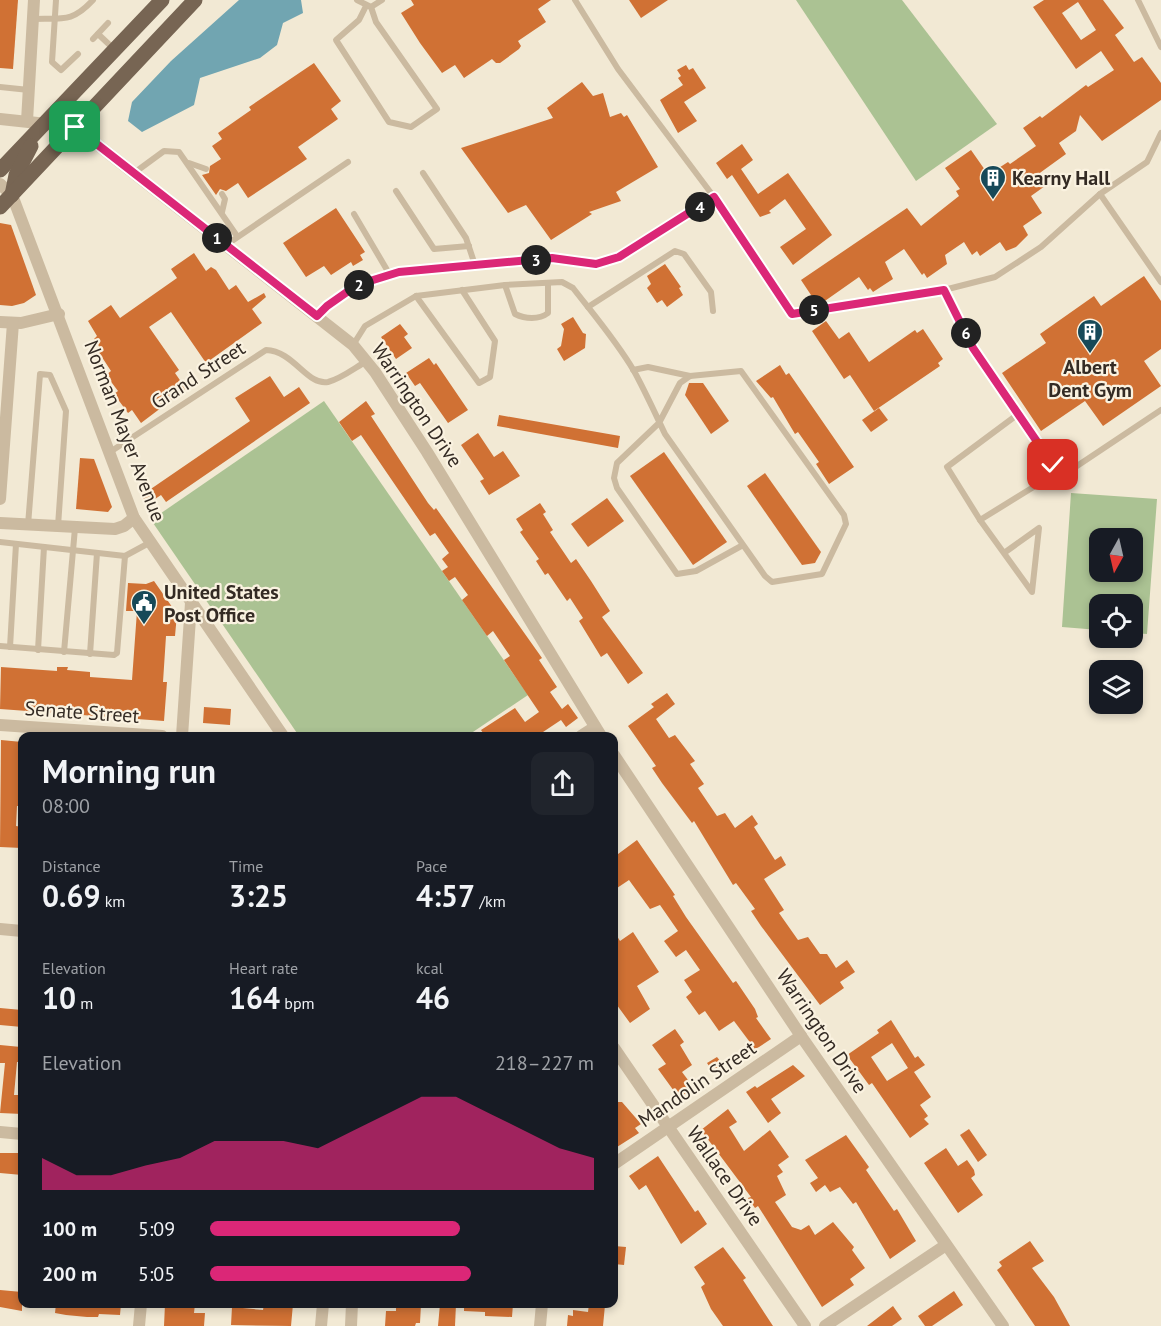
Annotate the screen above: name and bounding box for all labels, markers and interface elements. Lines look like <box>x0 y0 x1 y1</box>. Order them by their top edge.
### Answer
pin <box>49 101 100 152</box>
icon: arrive <box>58 110 91 143</box>
building icon: Kearny Hall <box>978 163 1008 201</box>
place label: Kearny Hall <box>1012 165 1110 191</box>
pin: 4 <box>685 192 715 222</box>
text: 4 <box>695 197 705 217</box>
pin: 1 <box>202 223 232 253</box>
text: 1 <box>212 228 222 248</box>
pin: 3 <box>521 245 551 275</box>
text: 3 <box>531 250 541 270</box>
pin: 2 <box>344 270 374 300</box>
text: 2 <box>354 275 364 295</box>
pin: 5 <box>799 295 829 325</box>
text: 5 <box>809 300 819 320</box>
building icon: Albert Dent Gym <box>1075 317 1105 355</box>
pin: 6 <box>951 318 981 348</box>
text: 6 <box>961 323 971 343</box>
street label: Grand Street <box>146 335 250 415</box>
street label: Norman Mayer Avenue <box>78 337 172 525</box>
street label: Warrington Drive <box>366 338 468 472</box>
place label: Albert Dent Gym <box>1048 354 1132 403</box>
pin <box>1027 439 1078 490</box>
icon: check <box>1036 448 1069 481</box>
north arrow <box>1089 528 1143 582</box>
map controls <box>1089 528 1143 714</box>
place label: United States Post Office <box>164 579 279 628</box>
public building icon: United States Post Office <box>129 588 159 626</box>
button: locate <box>1089 594 1143 648</box>
button: layers <box>1089 660 1143 714</box>
street label: Senate Street <box>24 695 140 729</box>
text: Morning run <box>42 749 216 792</box>
button: share <box>531 752 594 815</box>
text: 08:00 <box>42 793 90 819</box>
text: Distance <box>42 856 101 876</box>
text: Time <box>229 856 263 876</box>
text: Pace <box>416 856 447 876</box>
text: 0.69 <box>42 876 100 915</box>
text: 3:25 <box>229 876 288 915</box>
text: 4:57 <box>416 876 475 915</box>
text: km <box>100 891 125 911</box>
text: /km <box>475 891 506 911</box>
text: Elevation <box>42 958 106 978</box>
text: Heart rate <box>229 958 298 978</box>
text: kcal <box>416 958 443 978</box>
street label: Warrington Drive <box>771 964 873 1098</box>
text: 10 <box>42 978 76 1017</box>
text: 164 <box>229 978 280 1017</box>
text: 46 <box>416 978 450 1017</box>
text: m <box>76 993 93 1013</box>
text: bpm <box>280 993 315 1013</box>
street label: Mandolin Street <box>633 1035 761 1133</box>
text: Elevation <box>42 1050 122 1076</box>
text: 218–227 m <box>495 1050 594 1076</box>
street label: Wallace Drive <box>681 1121 769 1231</box>
text: 100 m <box>42 1216 97 1242</box>
text: 5:09 <box>138 1216 175 1242</box>
text: 200 m <box>42 1261 97 1287</box>
text: 5:05 <box>138 1261 175 1287</box>

